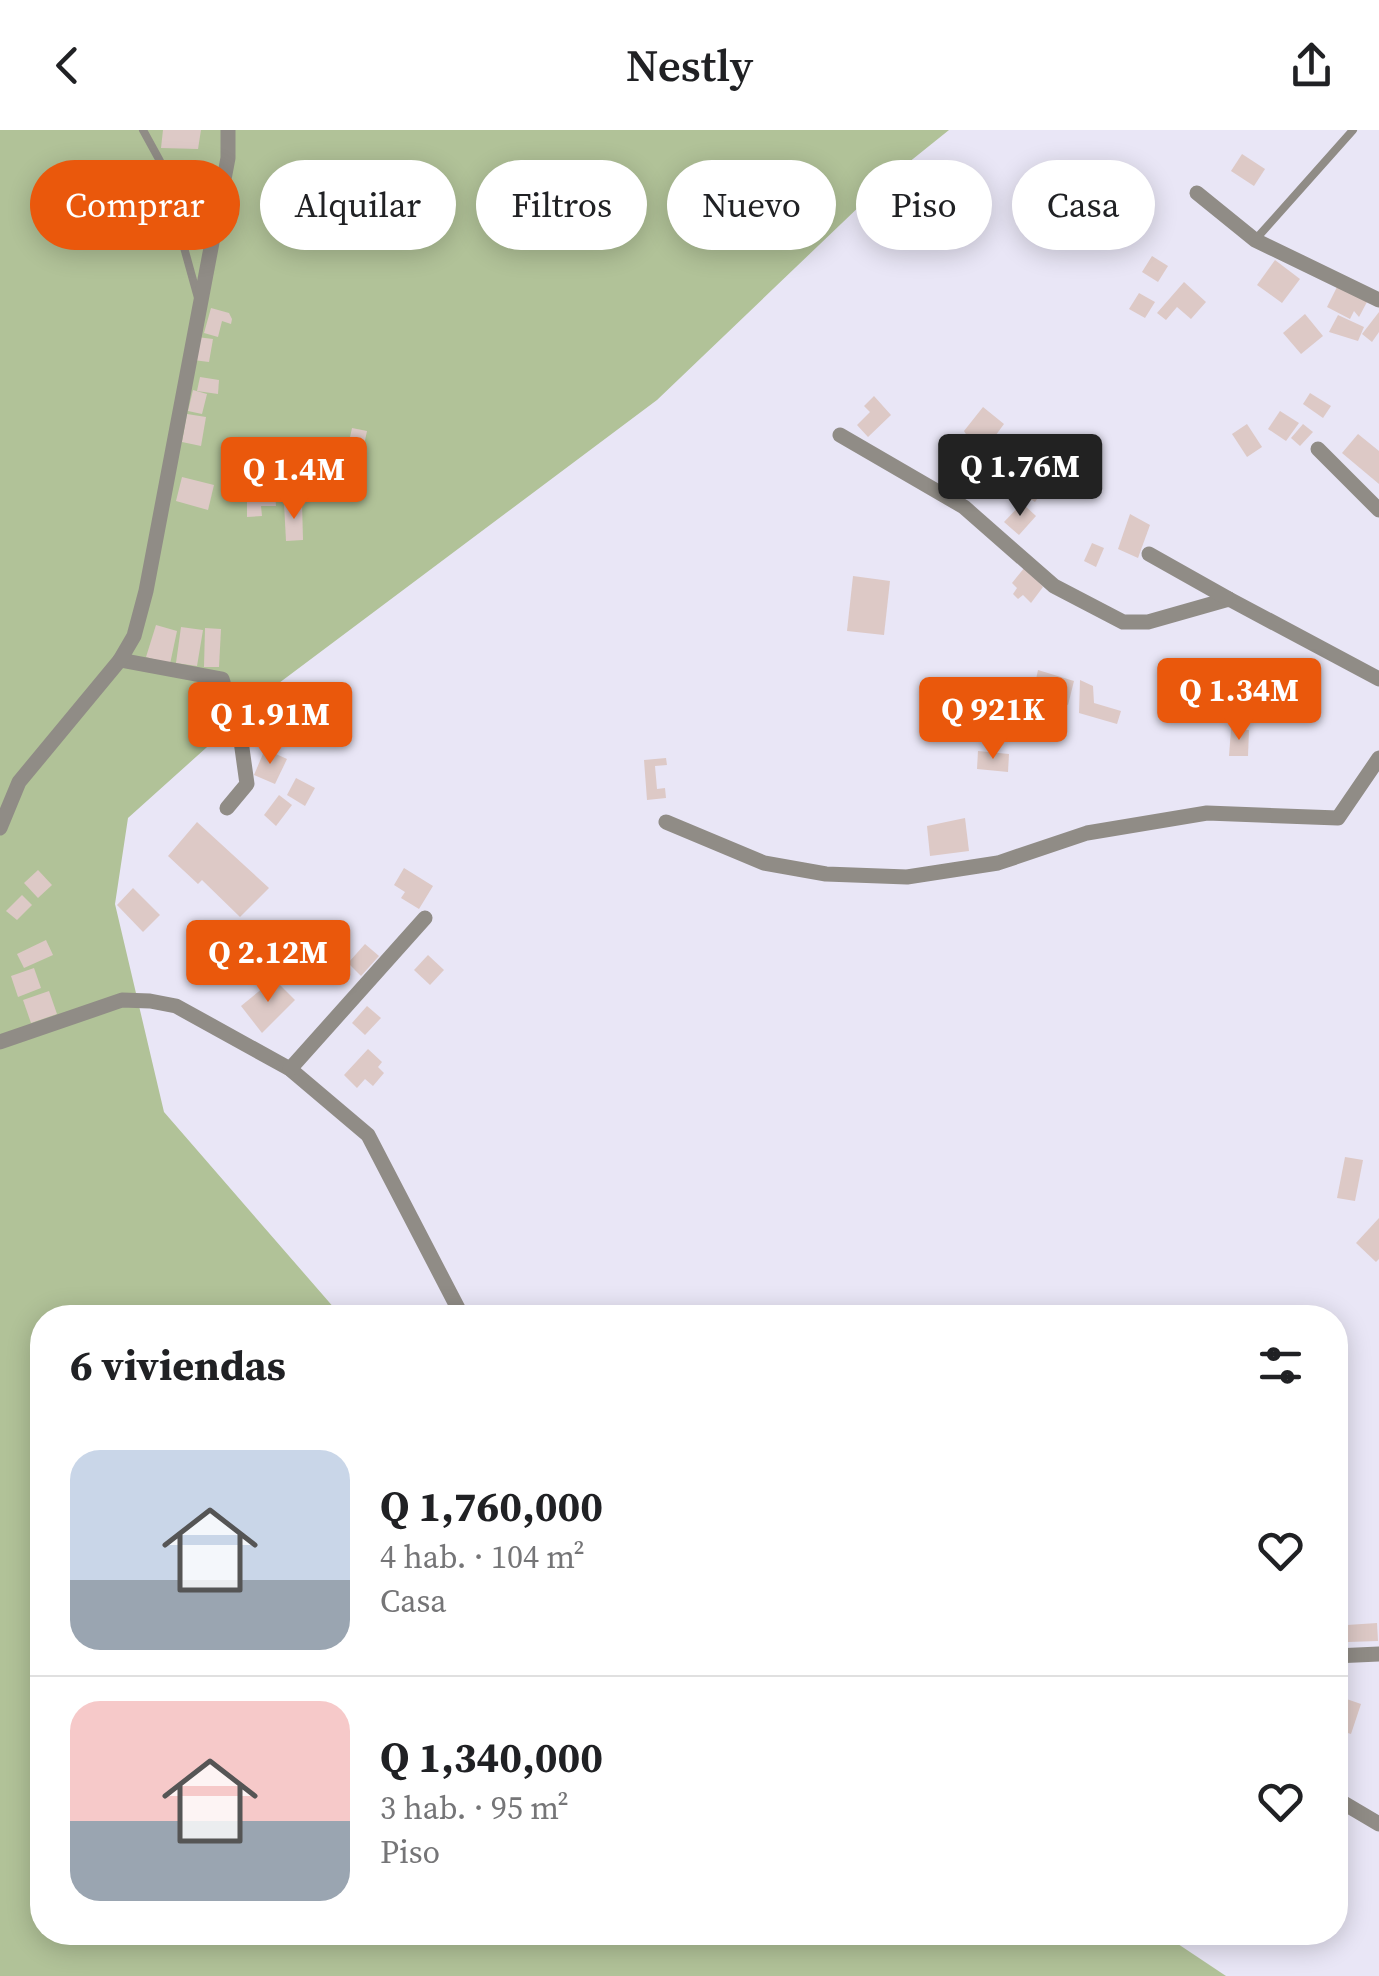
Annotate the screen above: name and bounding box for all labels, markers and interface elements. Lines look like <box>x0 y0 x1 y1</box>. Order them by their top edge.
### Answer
text: Nestly <box>626 34 753 96</box>
icon: back <box>40 38 95 93</box>
icon: share <box>1284 38 1339 93</box>
chip: Comprar <box>30 160 240 250</box>
chip: Alquilar <box>260 160 456 250</box>
chip: Filtros <box>476 160 647 250</box>
chip: Nuevo <box>667 160 836 250</box>
chip: Piso <box>856 160 992 250</box>
chip: Casa <box>1012 160 1155 250</box>
pin: Q 1.76M <box>928 434 1112 519</box>
pin: Q 1.4M <box>213 437 375 522</box>
text: Q 1.76M <box>960 444 1080 488</box>
text: Q 1.4M <box>243 447 345 491</box>
pin: Q 1.34M <box>1147 658 1331 743</box>
text: Q 1.34M <box>1179 668 1299 712</box>
pin: Q 921K <box>912 677 1074 762</box>
pin: Q 1.91M <box>178 682 362 767</box>
text: Q 921K <box>941 687 1045 731</box>
text: Q 1.91M <box>210 692 330 736</box>
pin: Q 2.12M <box>176 920 360 1005</box>
text: Q 2.12M <box>208 930 328 974</box>
text: 6 viviendas <box>70 1336 286 1394</box>
icon: filters <box>1253 1338 1308 1393</box>
text: Q 1,760,000 <box>380 1477 603 1535</box>
icon: home <box>150 1490 270 1610</box>
icon: heart <box>1253 1523 1308 1578</box>
text: 4 hab. · 104 m² <box>380 1535 585 1579</box>
text: Casa <box>380 1579 447 1623</box>
text: Q 1,340,000 <box>380 1728 603 1786</box>
icon: home <box>150 1741 270 1861</box>
icon: heart <box>1253 1774 1308 1829</box>
text: 3 hab. · 95 m² <box>380 1786 569 1830</box>
text: Piso <box>380 1830 440 1874</box>

